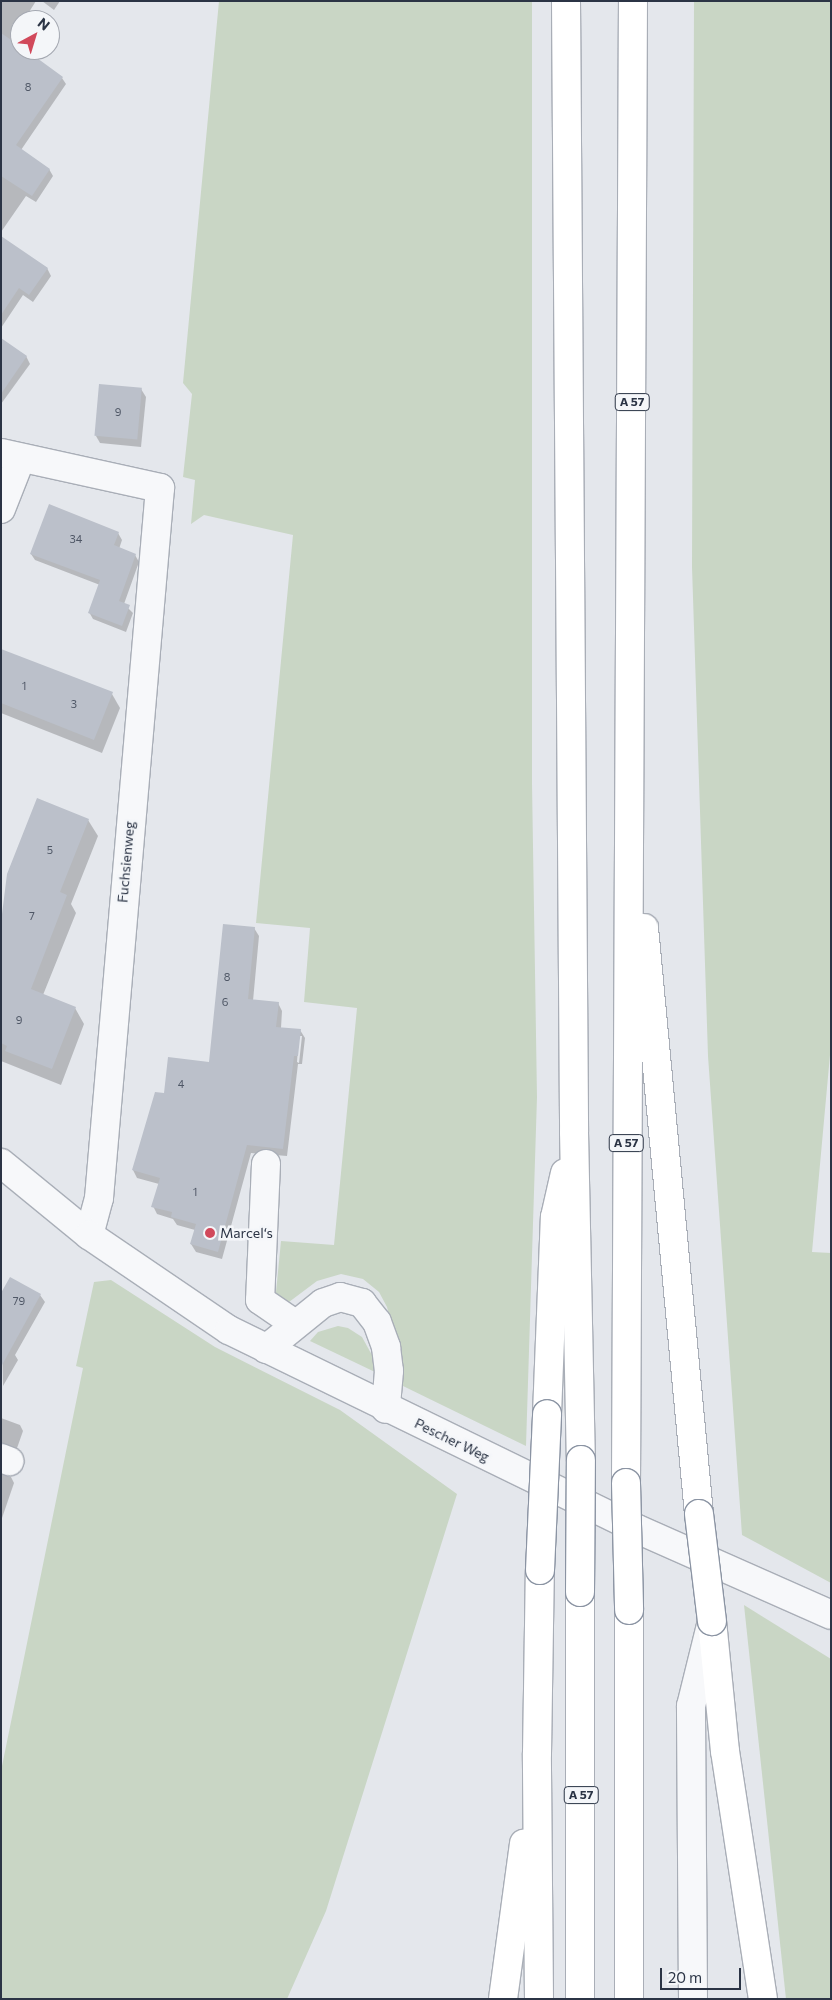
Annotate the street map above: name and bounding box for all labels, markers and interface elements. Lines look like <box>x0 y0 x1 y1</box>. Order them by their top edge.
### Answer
north arrow <box>10 10 60 60</box>
text: N <box>35 14 54 34</box>
house number: 8 <box>25 80 31 94</box>
road number: A 57 <box>614 392 650 412</box>
house number: 9 <box>115 405 121 419</box>
house number: 34 <box>70 532 82 546</box>
house number: 1 <box>22 679 26 693</box>
house number: 3 <box>71 697 77 711</box>
street label: Fuchsienweg <box>114 821 138 903</box>
house number: 5 <box>47 843 53 857</box>
house number: 7 <box>29 909 35 923</box>
house number: 8 <box>224 970 230 984</box>
house number: 6 <box>222 995 228 1009</box>
house number: 9 <box>16 1013 22 1027</box>
house number: 4 <box>178 1077 184 1091</box>
road number: A 57 <box>608 1134 644 1152</box>
house number: 1 <box>193 1185 197 1199</box>
place label: Marcel‘s <box>220 1225 273 1241</box>
marker: Marcel‘s <box>204 1227 216 1239</box>
house number: 79 <box>13 1294 25 1308</box>
street label: Pescher Weg <box>412 1415 492 1465</box>
road number: A 57 <box>564 1786 598 1804</box>
scale bar <box>662 1958 743 1990</box>
text: 20 m <box>668 1968 702 1986</box>

